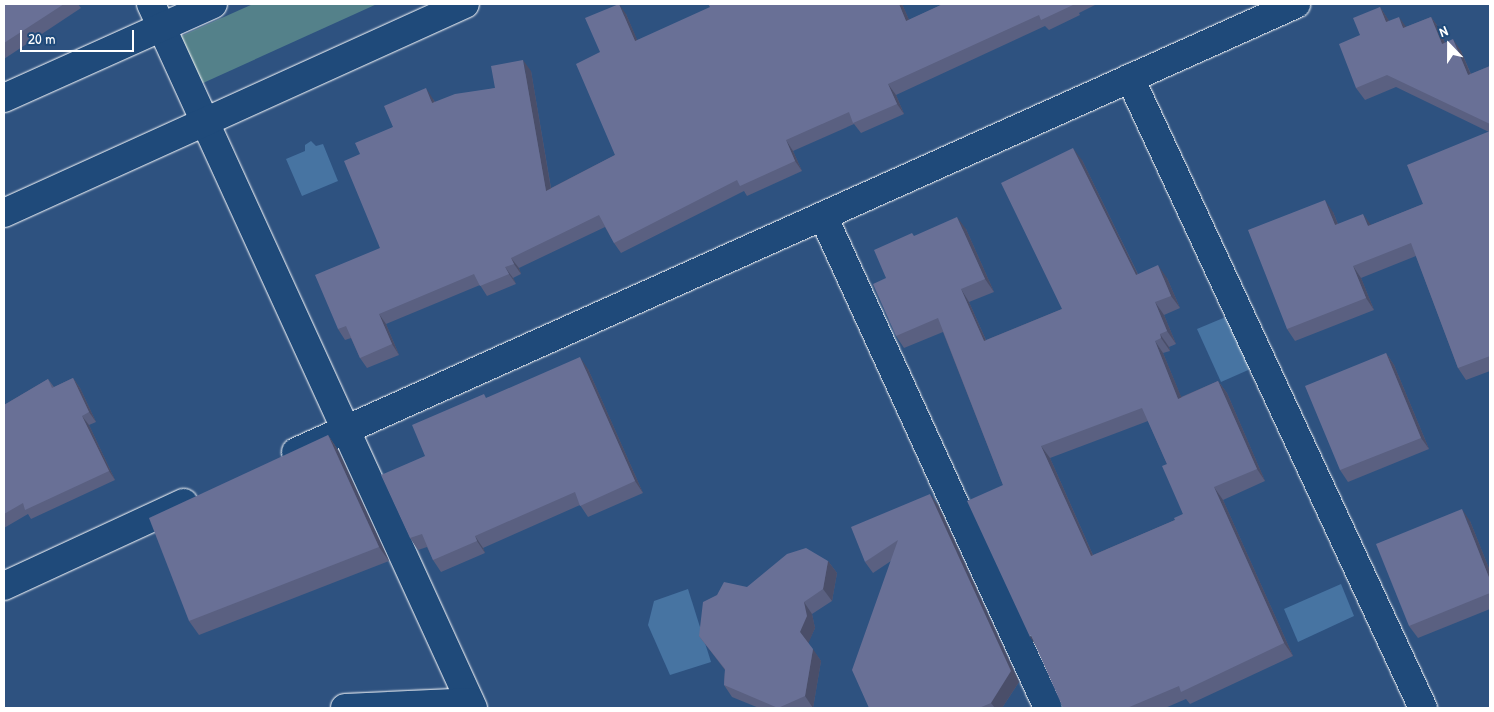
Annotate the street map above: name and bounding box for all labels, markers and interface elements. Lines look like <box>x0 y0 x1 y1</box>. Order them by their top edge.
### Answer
scale bar <box>22 20 136 52</box>
north arrow <box>1424 20 1474 70</box>
text: N <box>1436 20 1450 41</box>
text: 20 m <box>28 28 55 49</box>

